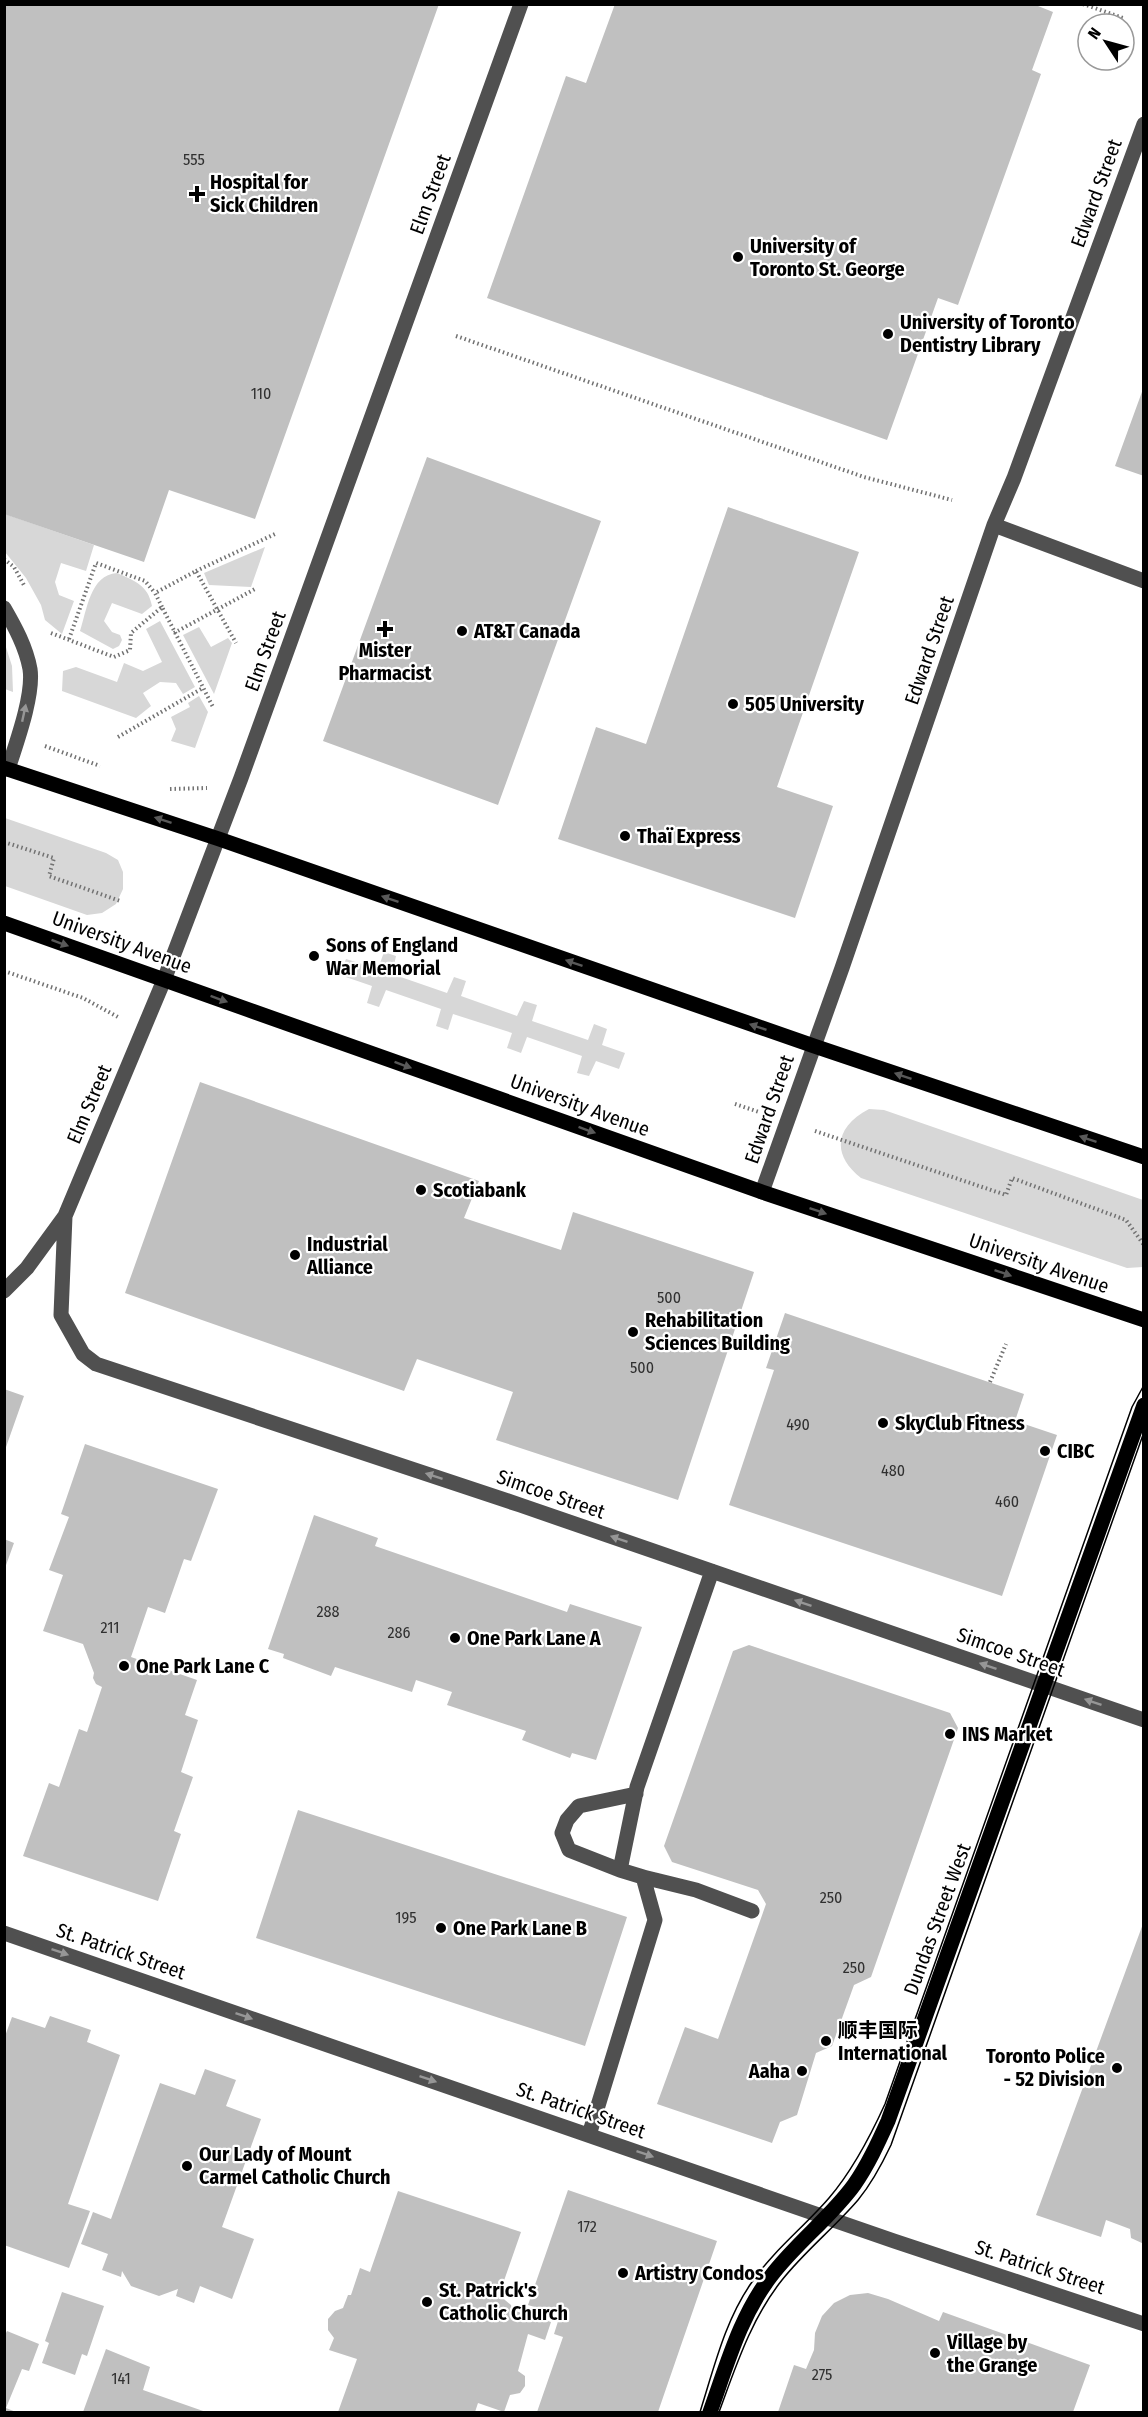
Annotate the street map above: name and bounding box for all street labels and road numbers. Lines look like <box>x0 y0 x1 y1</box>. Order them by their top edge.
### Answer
street label: Edward Street <box>1065 135 1127 250</box>
street label: Elm Street <box>404 150 456 237</box>
street label: Edward Street <box>899 592 959 708</box>
street label: Elm Street <box>239 607 291 694</box>
street label: University Avenue <box>49 906 195 978</box>
street label: Edward Street <box>739 1051 799 1167</box>
street label: Elm Street <box>62 1060 117 1147</box>
street label: University Avenue <box>507 1069 653 1141</box>
street label: University Avenue <box>966 1228 1112 1298</box>
street label: Simcoe Street <box>494 1464 609 1524</box>
street label: Simcoe Street <box>954 1622 1069 1682</box>
street label: Dundas Street West <box>898 1839 976 1998</box>
street label: St. Patrick Street <box>53 1918 189 1984</box>
street label: St. Patrick Street <box>513 2077 649 2143</box>
street label: St. Patrick Street <box>972 2235 1108 2299</box>

